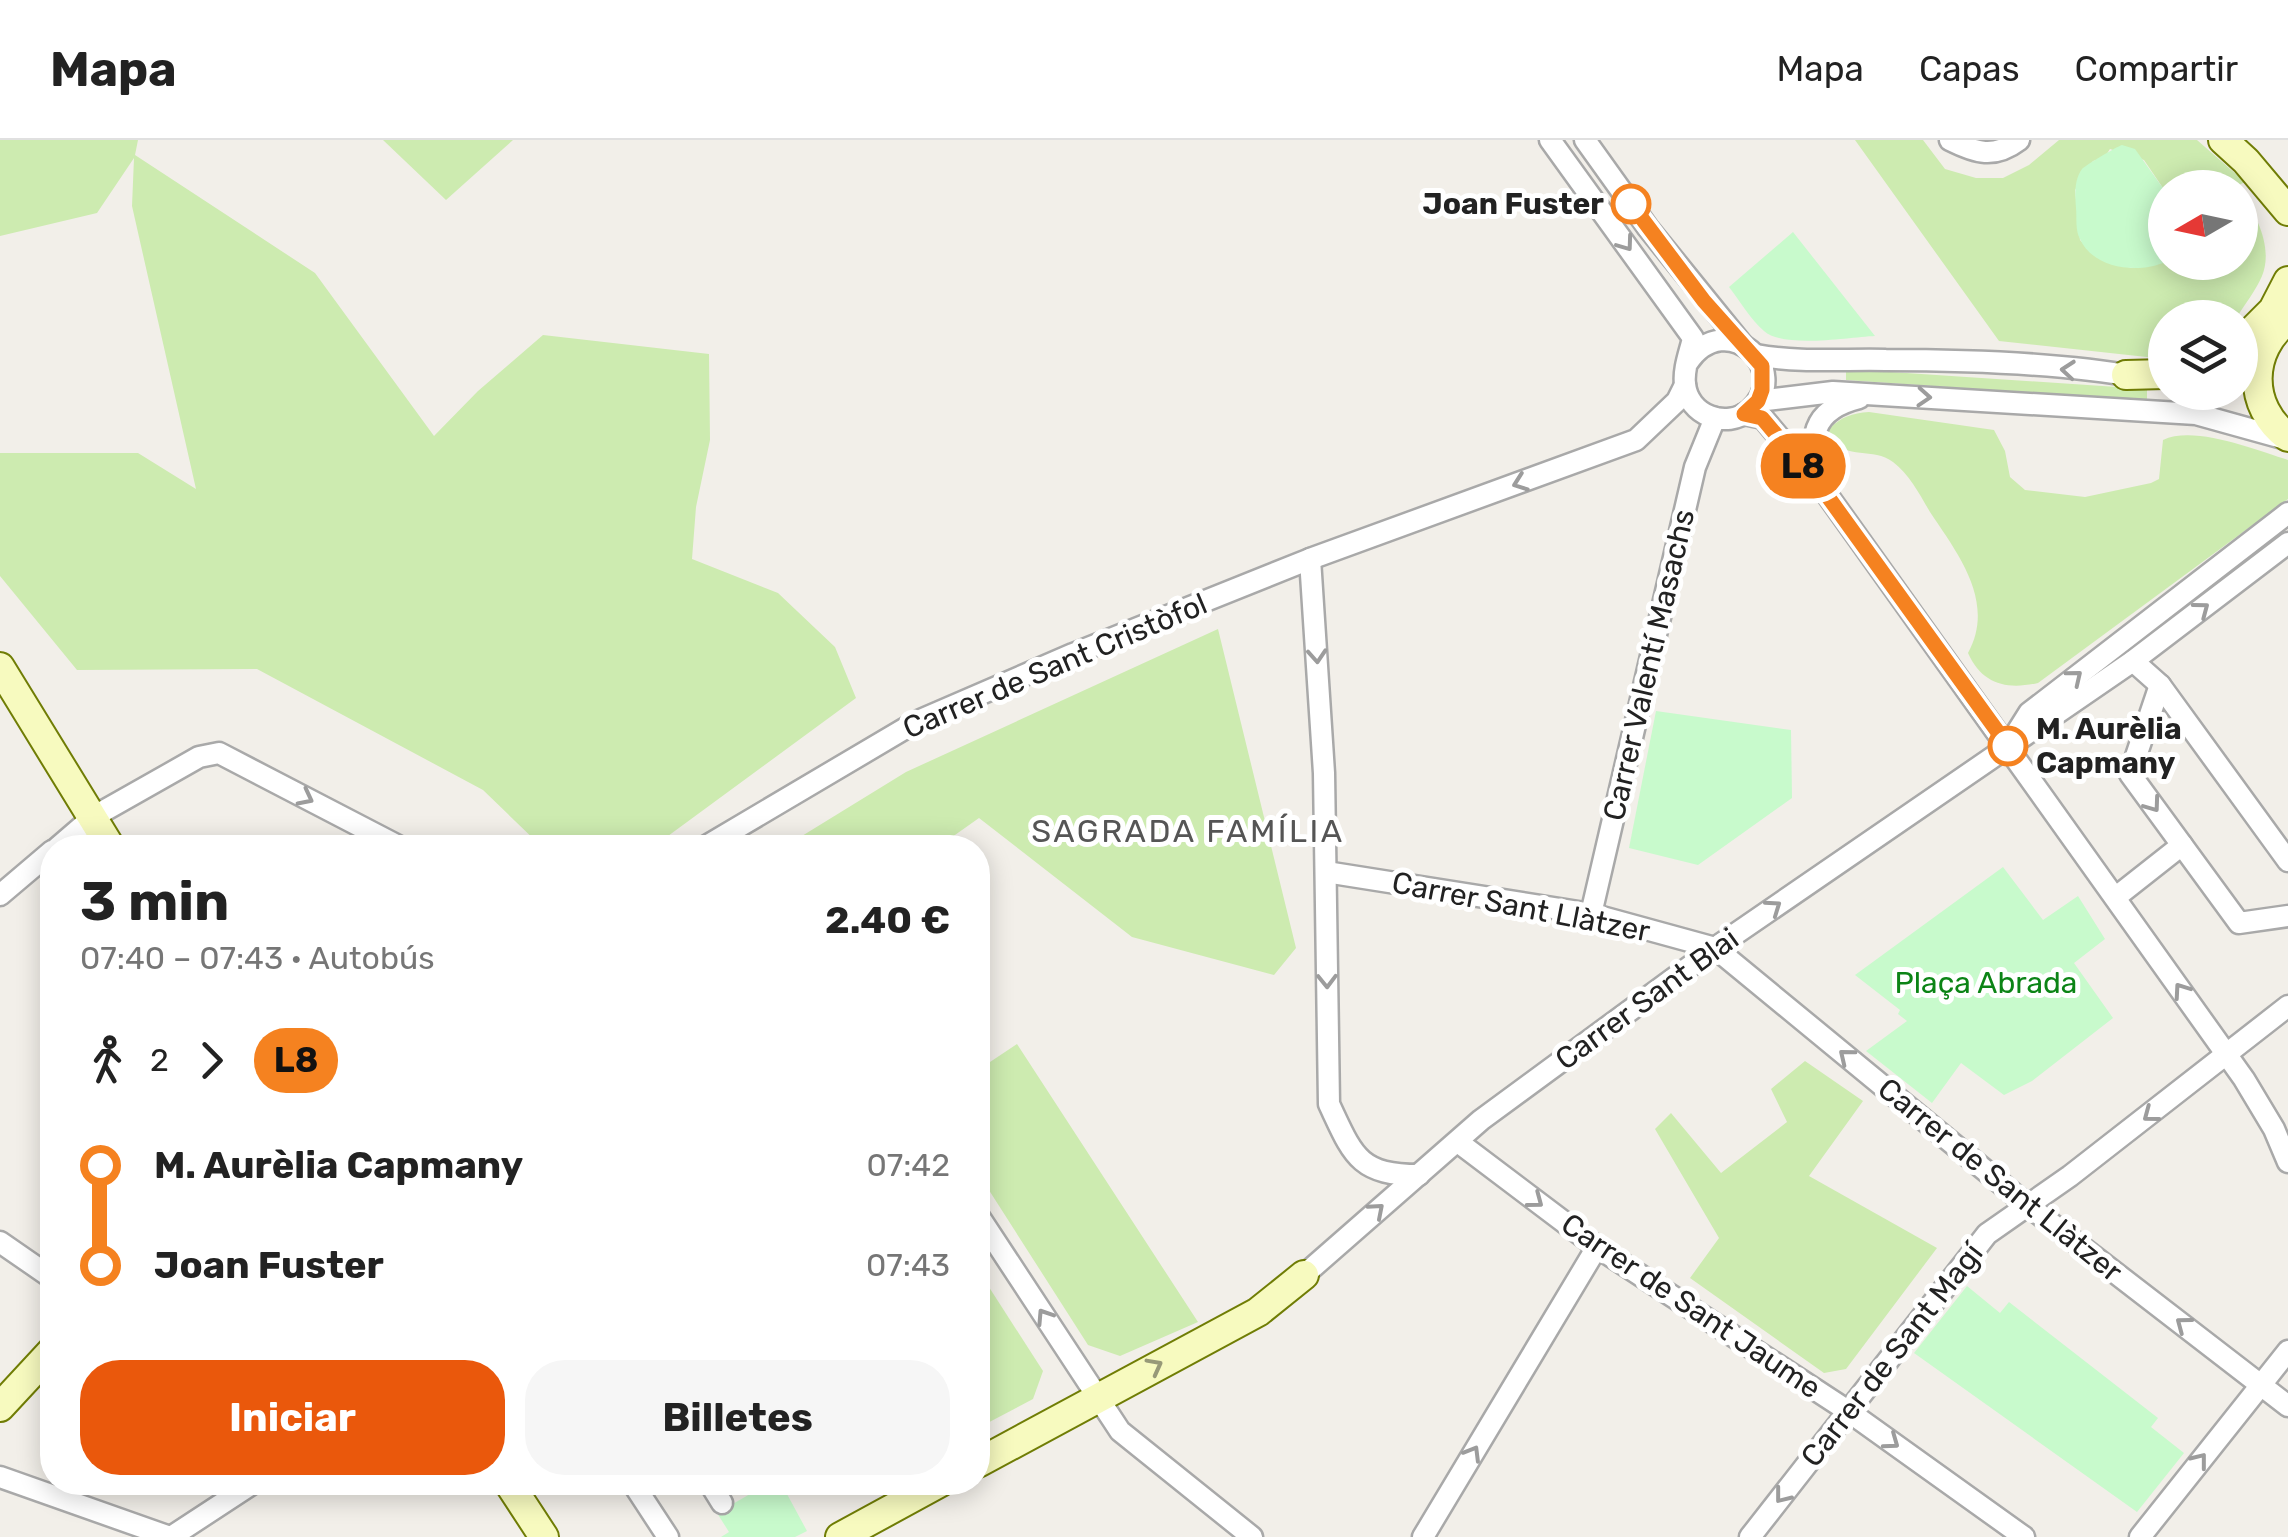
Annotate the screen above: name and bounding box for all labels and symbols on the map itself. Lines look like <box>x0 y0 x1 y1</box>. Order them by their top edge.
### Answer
north arrow <box>2148 170 2258 280</box>
marker: Joan Fuster <box>1612 185 1650 223</box>
place label: Joan Fuster <box>1423 186 1604 222</box>
one-way arrow <box>1614 233 1631 251</box>
one-way arrow <box>2060 360 2076 381</box>
one-way arrow <box>1917 386 1933 408</box>
line badge: L8 <box>1758 434 1848 498</box>
one-way arrow <box>1513 471 1530 492</box>
street label: Carrer Valentí Masachs <box>1596 506 1702 824</box>
street label: Carrer de Sant Cristòfol <box>898 586 1212 746</box>
one-way arrow <box>2191 603 2209 621</box>
one-way arrow <box>1306 649 1327 665</box>
one-way arrow <box>2064 671 2082 689</box>
place label: M. Aurèlia Capmany <box>2036 711 2182 781</box>
marker: M. Aurèlia Capmany <box>1989 727 2027 765</box>
one-way arrow <box>295 786 313 805</box>
one-way arrow <box>2141 794 2159 813</box>
district label: SAGRADA FAMÍLIA <box>1031 812 1345 850</box>
street label: Carrer Sant Llàtzer <box>1389 864 1654 950</box>
one-way arrow <box>1763 901 1782 919</box>
street label: Carrer Sant Blai <box>1549 921 1745 1077</box>
park label: Plaça Abrada <box>1895 965 2077 1001</box>
one-way arrow <box>1317 973 1338 989</box>
one-way arrow <box>2175 983 2193 1002</box>
one-way arrow <box>1840 1050 1858 1068</box>
street label: Carrer de Sant Llàtzer <box>1871 1070 2130 1290</box>
one-way arrow <box>2143 1104 2161 1121</box>
one-way arrow <box>1525 1189 1543 1206</box>
one-way arrow <box>1365 1204 1384 1222</box>
street label: Carrer de Sant Jaume <box>1554 1206 1828 1406</box>
street label: Carrer de Sant Magí <box>1794 1235 1992 1474</box>
one-way arrow <box>1038 1309 1056 1328</box>
one-way arrow <box>2176 1318 2194 1335</box>
one-way arrow <box>1145 1359 1163 1378</box>
one-way arrow <box>1881 1431 1899 1448</box>
one-way arrow <box>1461 1446 1480 1464</box>
one-way arrow <box>2188 1453 2206 1471</box>
one-way arrow <box>1776 1485 1793 1503</box>

